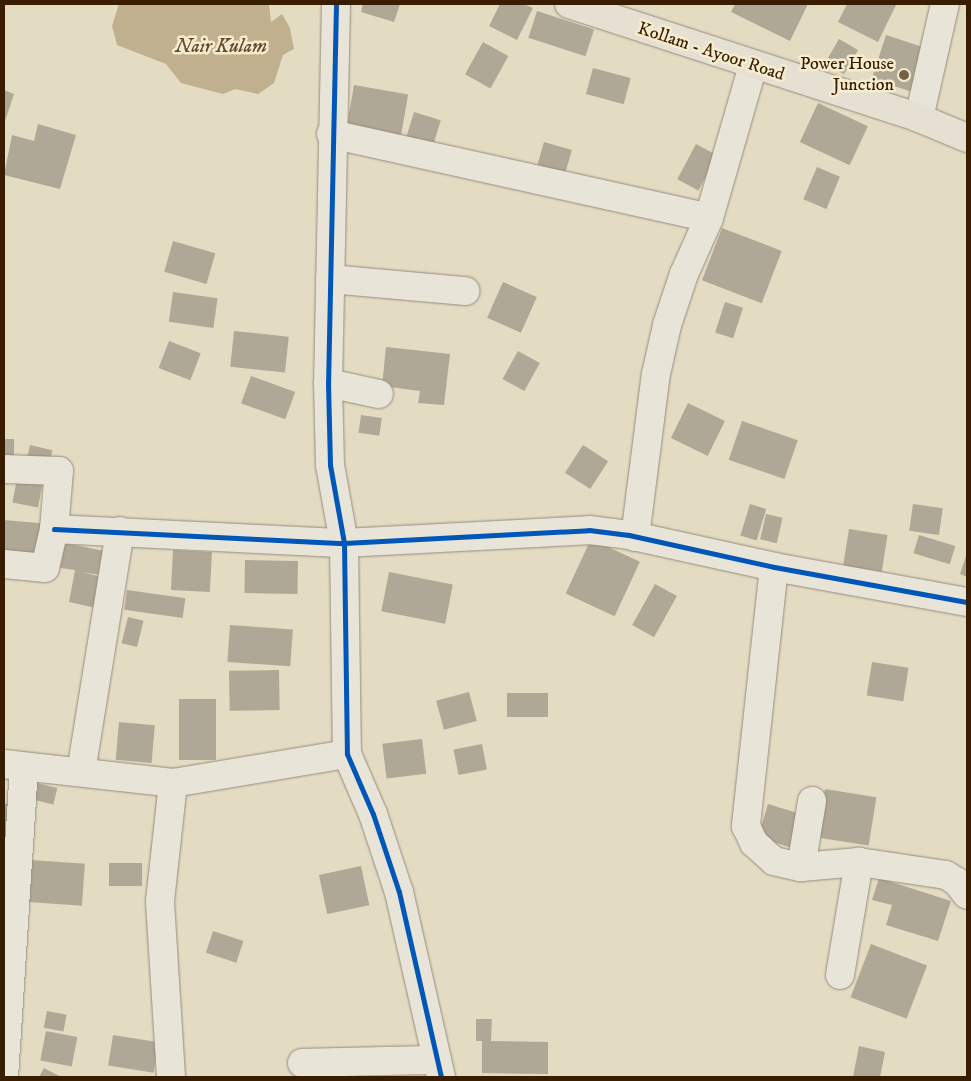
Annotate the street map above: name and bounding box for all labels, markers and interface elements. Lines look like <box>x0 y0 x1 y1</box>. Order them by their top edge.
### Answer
street label: Kollam - Ayoor Road <box>635 18 787 86</box>
water label: Nair Kulam <box>175 36 267 58</box>
place label: Power House Junction <box>800 54 894 96</box>
marker: Power House Junction <box>898 69 910 81</box>

